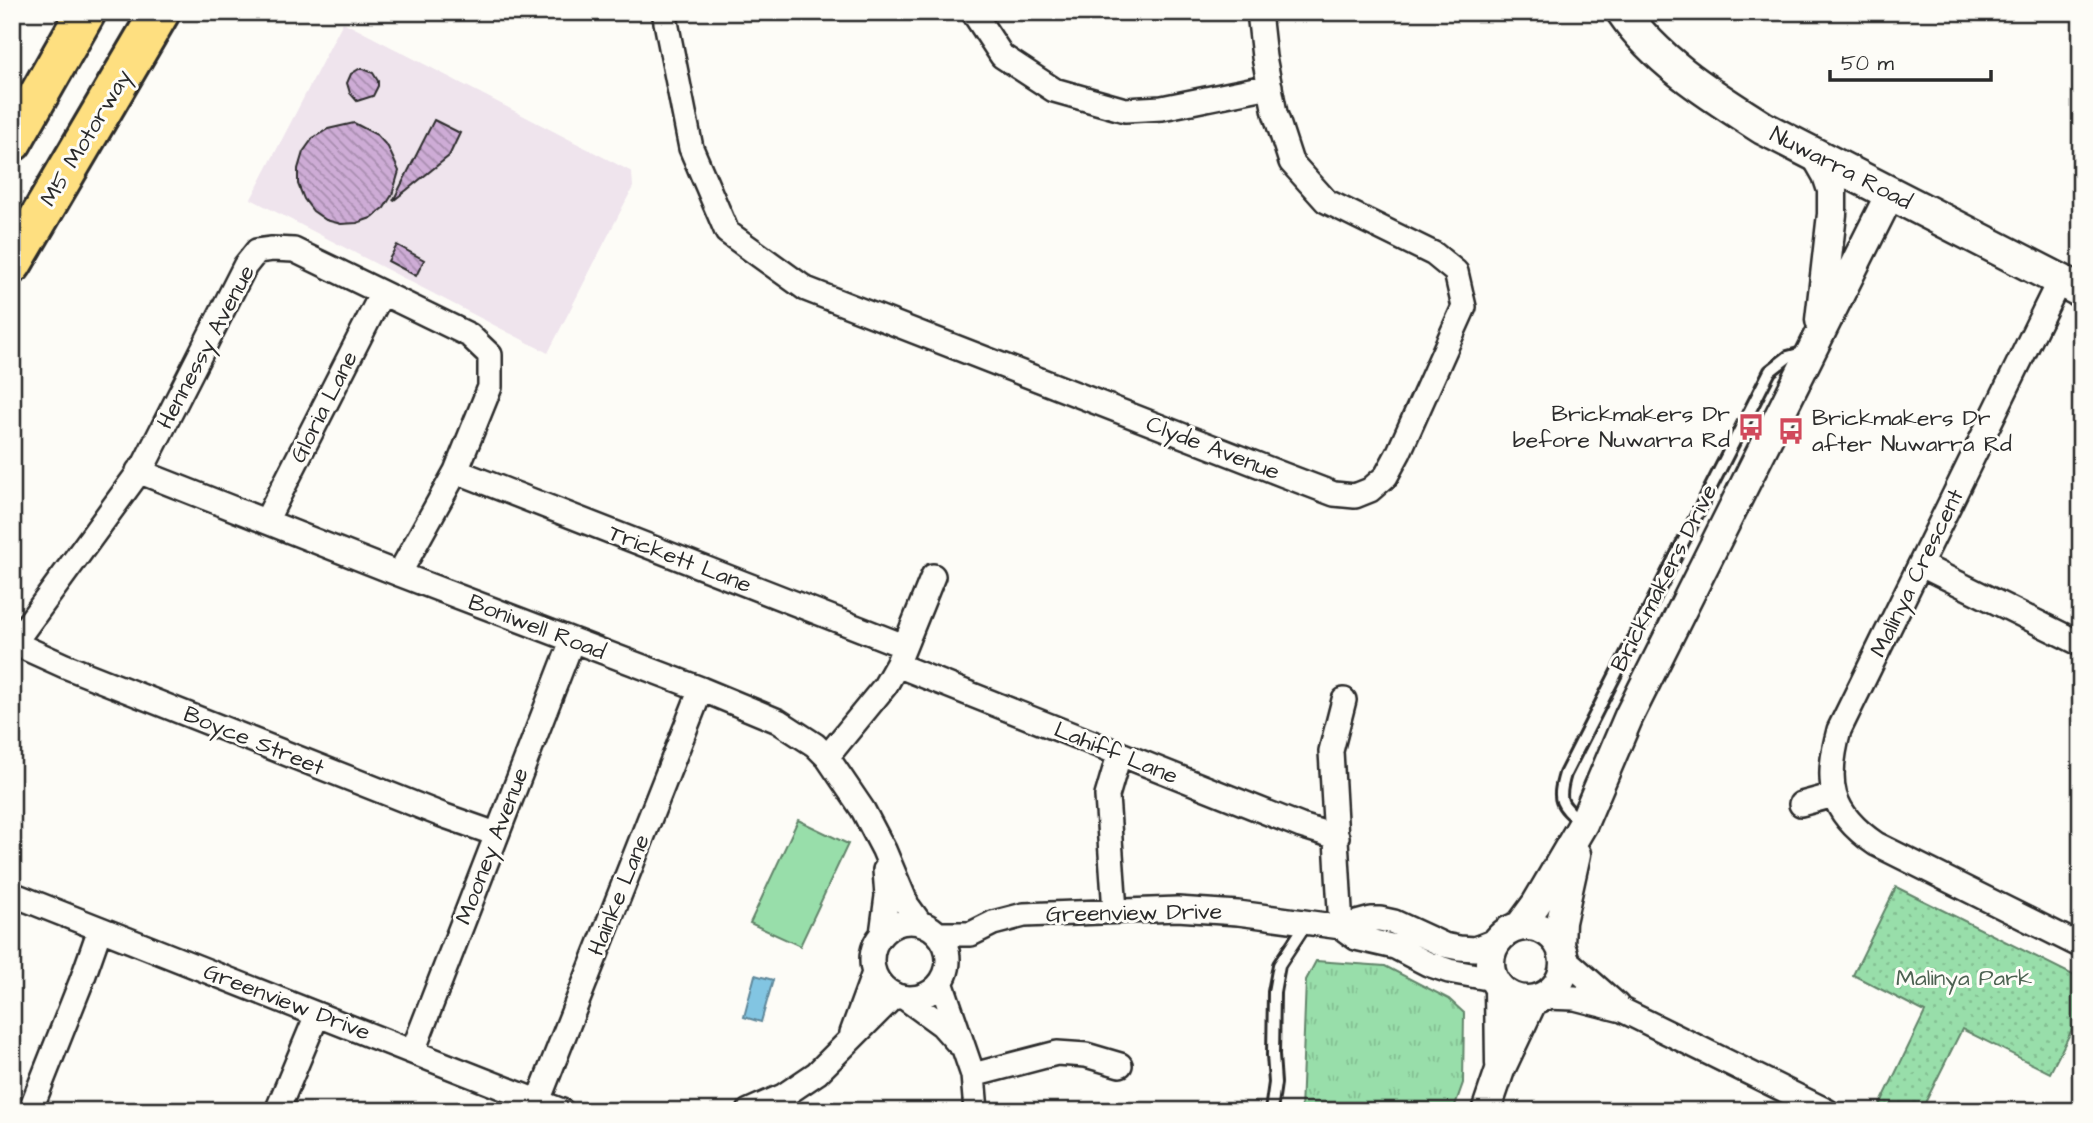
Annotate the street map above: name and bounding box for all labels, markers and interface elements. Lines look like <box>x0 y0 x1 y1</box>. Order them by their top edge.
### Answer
scale bar <box>1830 38 1992 82</box>
text: 50 m <box>1841 49 1895 78</box>
street label: M5 Motorway <box>33 63 141 213</box>
street label: Nuwarra Road <box>1764 118 1918 218</box>
street label: Hennessy Avenue <box>149 259 264 435</box>
street label: Gloria Lane <box>282 346 366 468</box>
place label: Brickmakers Dr before Nuwarra Rd <box>1513 398 1730 456</box>
place label: Brickmakers Dr after Nuwarra Rd <box>1812 402 2012 460</box>
street label: Clyde Avenue <box>1141 408 1284 489</box>
bus stop icon: Brickmakers Dr before Nuwarra Rd <box>1736 412 1766 442</box>
bus stop icon: Brickmakers Dr after Nuwarra Rd <box>1776 416 1806 446</box>
street label: Brickmakers Drive <box>1603 479 1725 677</box>
street label: Malinya Crescent <box>1862 483 1973 663</box>
street label: Trickett Lane <box>604 517 756 601</box>
street label: Boniwell Road <box>464 586 610 668</box>
street label: Boyce Street <box>179 698 330 785</box>
street label: Lahiff Lane <box>1049 714 1183 792</box>
street label: Mooney Avenue <box>447 763 538 929</box>
street label: Hainke Lane <box>580 830 658 960</box>
street label: Greenview Drive <box>1046 895 1222 931</box>
street label: Greenview Drive <box>199 956 375 1048</box>
park label: Malinya Park <box>1896 962 2032 995</box>

